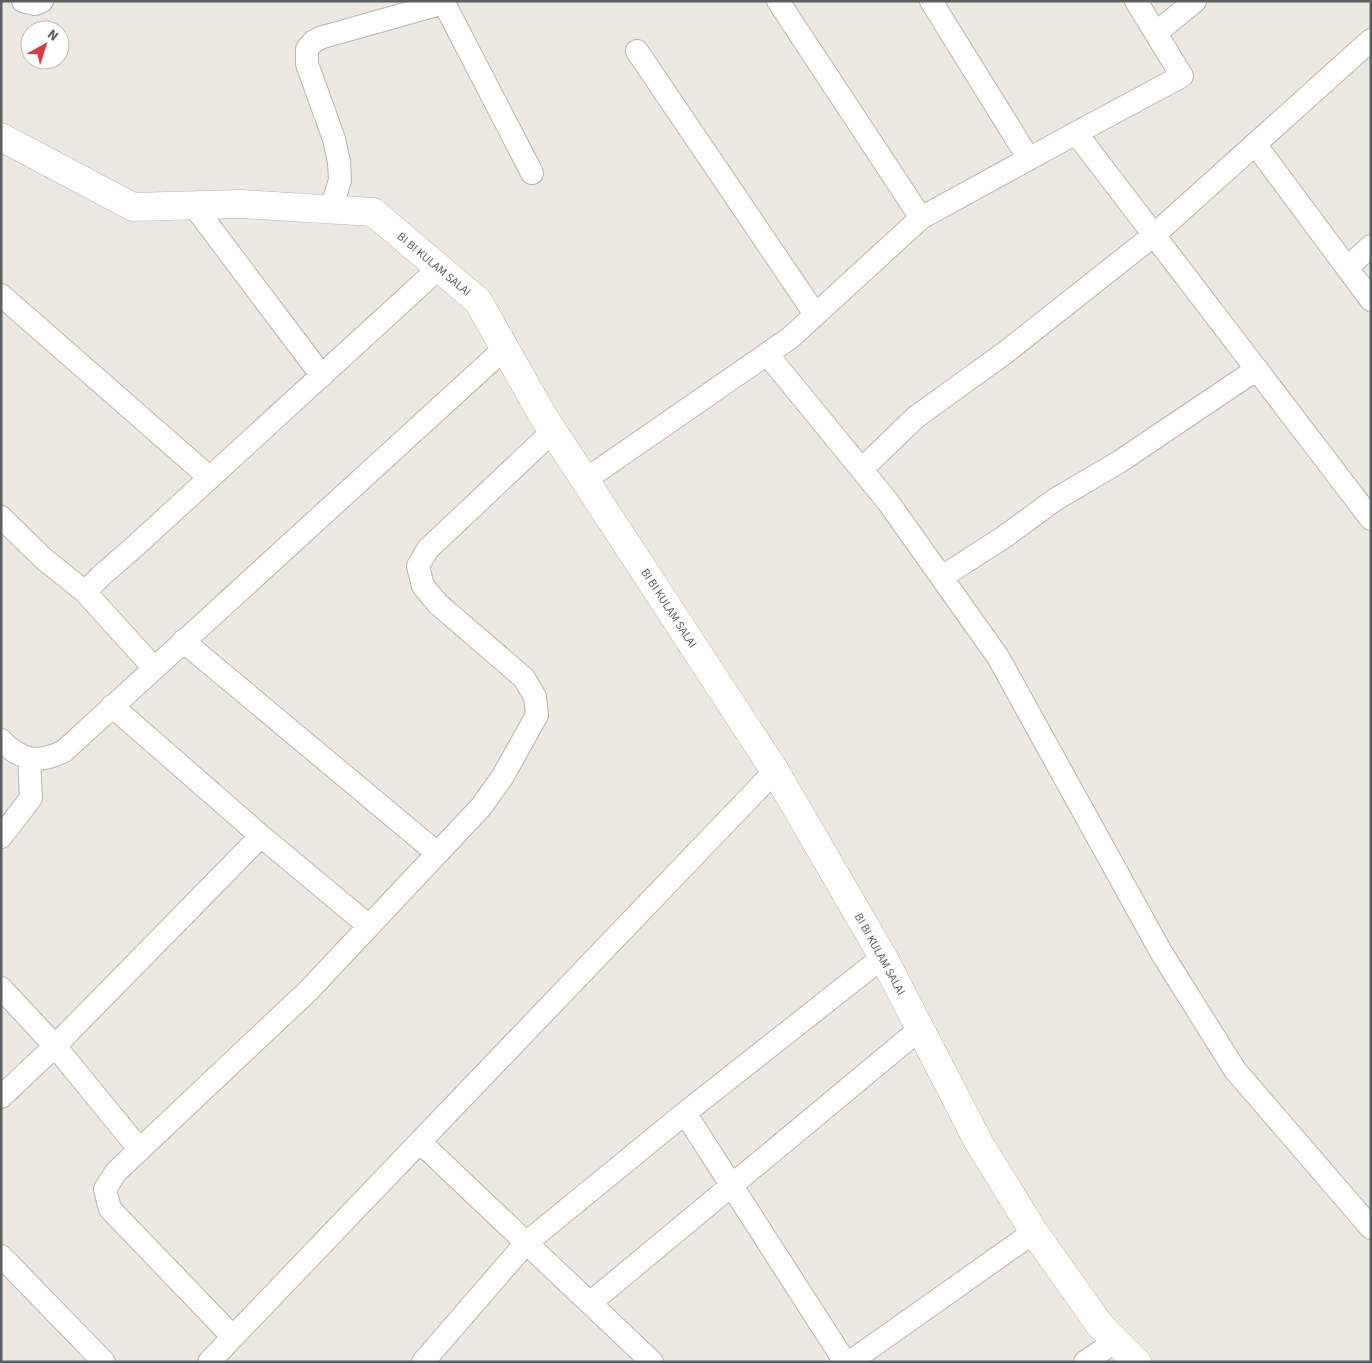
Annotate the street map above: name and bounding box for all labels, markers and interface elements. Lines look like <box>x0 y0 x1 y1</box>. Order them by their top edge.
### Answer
north arrow <box>20 20 70 70</box>
text: N <box>43 25 62 46</box>
street label: BI BI KULAM SALAI <box>393 228 474 300</box>
street label: BI BI KULAM SALAI <box>636 565 701 651</box>
street label: BI BI KULAM SALAI <box>850 910 909 998</box>

